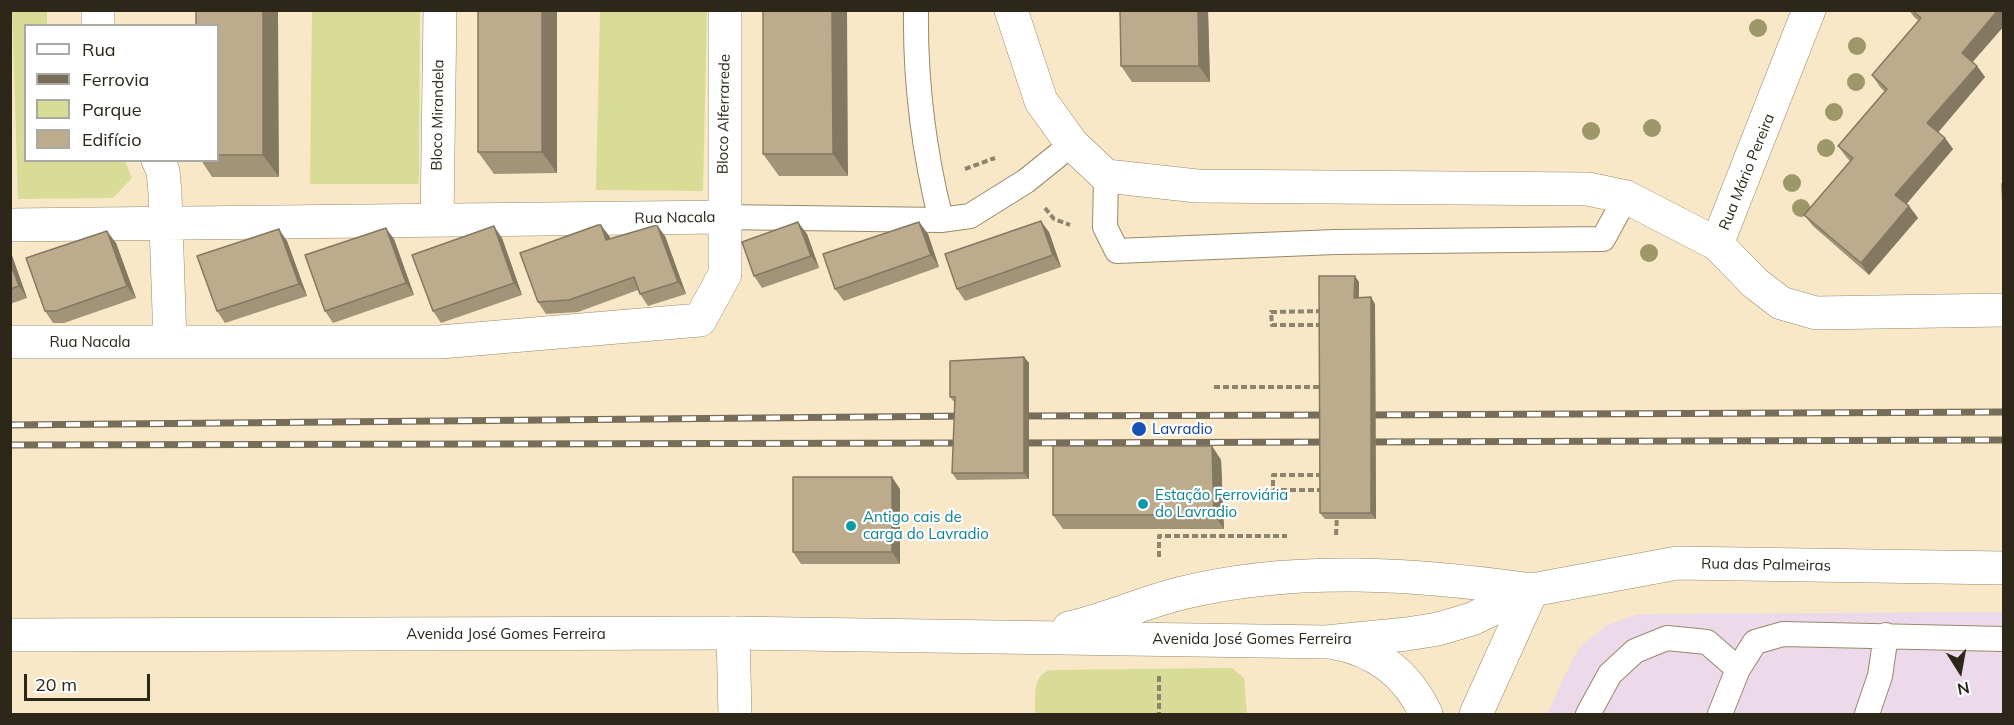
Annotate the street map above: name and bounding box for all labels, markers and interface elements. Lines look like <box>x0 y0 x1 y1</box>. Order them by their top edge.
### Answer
legend <box>24 24 219 162</box>
text: Rua <box>82 38 116 61</box>
street label: Bloco Alferrarede <box>714 54 734 174</box>
street label: Bloco Mirandela <box>428 59 448 171</box>
text: Ferrovia <box>82 68 149 91</box>
text: Parque <box>82 98 141 121</box>
street label: Rua Mário Pereira <box>1715 111 1779 233</box>
text: Edifício <box>82 128 141 151</box>
street label: Rua Nacala <box>634 208 716 228</box>
street label: Rua Nacala <box>49 333 131 351</box>
marker: Lavradio <box>1130 420 1148 438</box>
place label: Lavradio <box>1152 420 1213 438</box>
place label: Estação Ferroviária do Lavradio <box>1155 486 1288 521</box>
marker: Estação Ferroviária do Lavradio <box>1136 497 1150 511</box>
place label: Antigo cais de carga do Lavradio <box>863 508 989 543</box>
marker: Antigo cais de carga do Lavradio <box>844 519 858 533</box>
street label: Rua das Palmeiras <box>1701 555 1831 575</box>
street label: Avenida José Gomes Ferreira <box>406 625 606 643</box>
street label: Avenida José Gomes Ferreira <box>1152 630 1352 648</box>
north arrow <box>1930 641 1990 701</box>
scale bar <box>27 662 153 700</box>
text: 20 m <box>35 673 77 696</box>
text: N <box>1956 678 1971 700</box>

